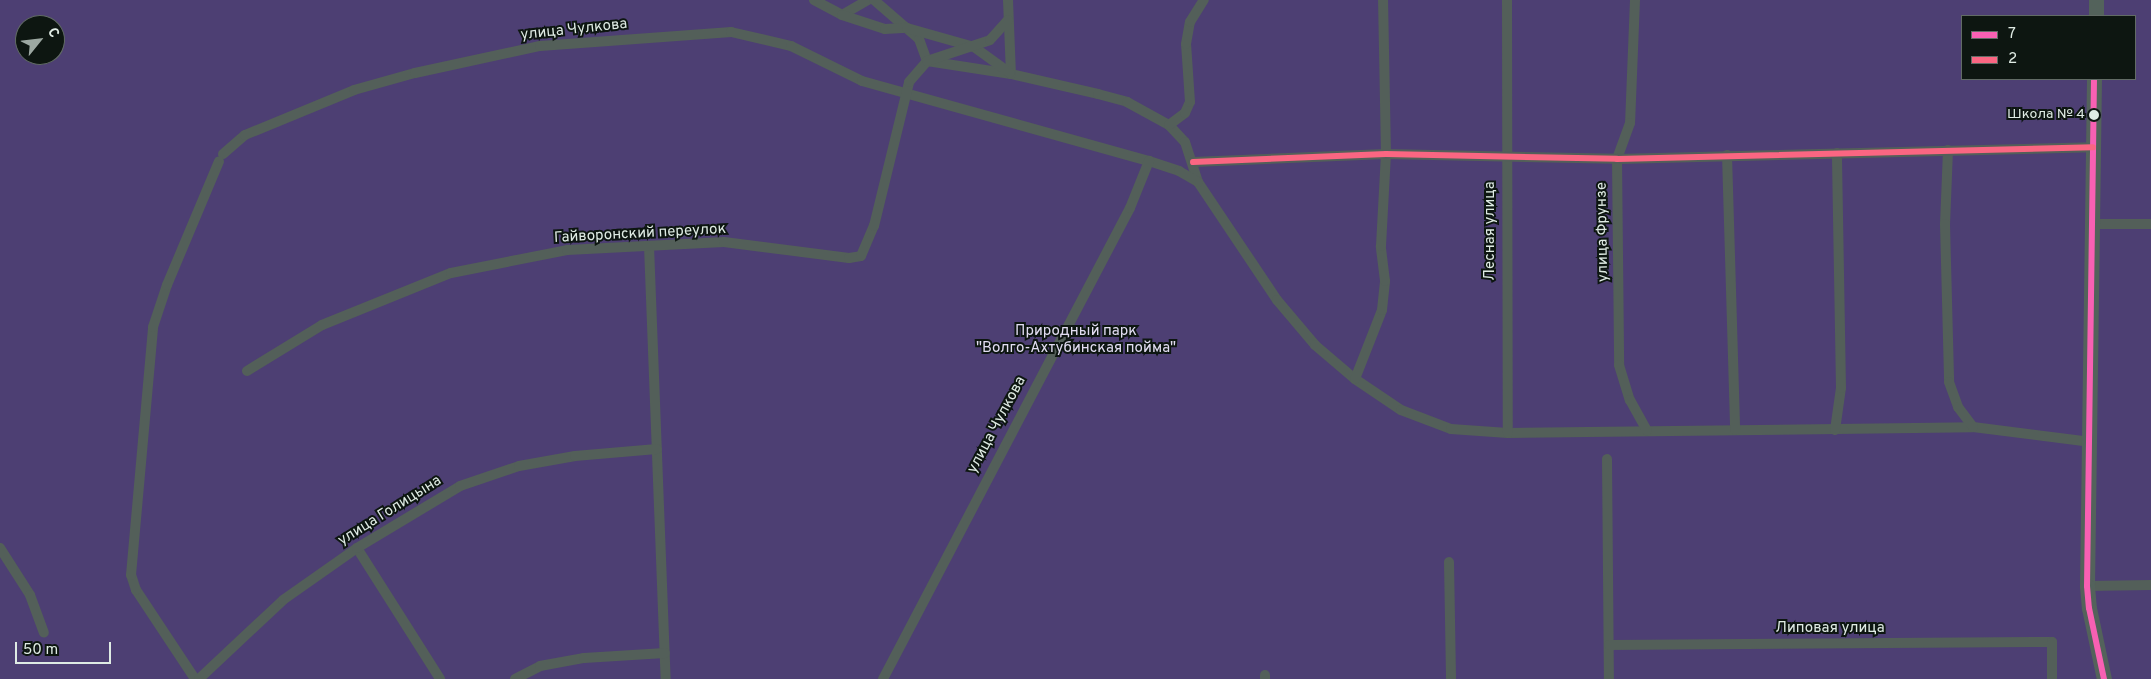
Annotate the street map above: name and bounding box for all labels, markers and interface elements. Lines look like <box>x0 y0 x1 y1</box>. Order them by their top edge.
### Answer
north arrow <box>15 15 65 65</box>
street label: улица Чулкова <box>520 15 628 45</box>
legend <box>1961 15 2136 80</box>
text: С <box>43 25 62 41</box>
text: 7 <box>2008 25 2016 44</box>
text: 2 <box>2008 50 2017 69</box>
place label: Школа № 4 <box>2007 107 2085 123</box>
marker: Школа № 4 <box>2089 110 2099 120</box>
street label: Лесная улица <box>1482 181 1500 281</box>
street label: улица Фрунзе <box>1593 182 1613 282</box>
street label: Гайворонский переулок <box>553 221 727 247</box>
park label: Природный парк "Волго-Ахтубинская пойма" <box>976 322 1176 357</box>
street label: улица Чулкова <box>964 373 1030 477</box>
street label: улица Голицына <box>335 472 445 550</box>
street label: Липовая улица <box>1775 620 1885 638</box>
scale bar <box>18 632 114 664</box>
text: 50 m <box>23 641 58 660</box>

